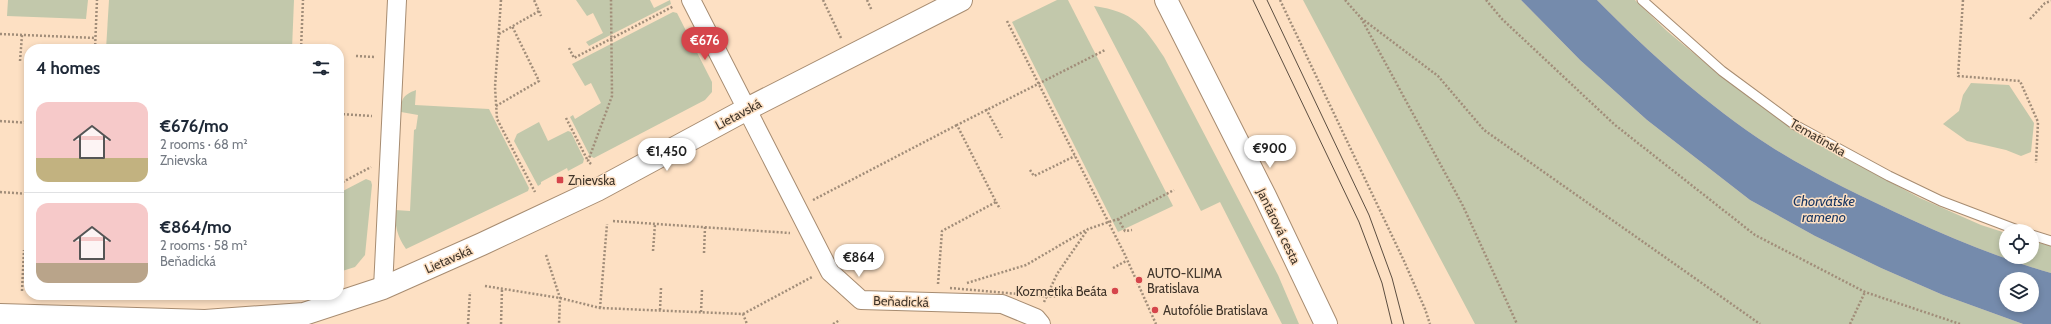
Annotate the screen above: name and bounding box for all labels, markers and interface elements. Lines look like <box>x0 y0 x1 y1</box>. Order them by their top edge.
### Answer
pin: €676 <box>681 27 729 61</box>
text: €676 <box>690 32 720 48</box>
icon: filters <box>310 57 332 79</box>
text: 4 homes <box>36 58 100 78</box>
street label: Lietavská <box>712 95 765 133</box>
street label: Tematínska <box>1787 115 1849 160</box>
text: €676/mo <box>160 116 228 136</box>
icon: home <box>68 118 116 166</box>
pin: €900 <box>1246 135 1294 169</box>
text: 2 rooms · 68 m² <box>160 136 248 152</box>
pin: €1,450 <box>634 138 700 172</box>
text: €900 <box>1253 140 1287 156</box>
text: €1,450 <box>647 143 687 159</box>
text: Znievska <box>160 152 207 168</box>
place label: Znievska <box>568 172 616 188</box>
marker: Znievska <box>555 175 565 185</box>
street label: Jantárová cesta <box>1253 185 1305 267</box>
water label: Chorvátske rameno <box>1793 192 1856 226</box>
text: €864/mo <box>160 217 231 237</box>
icon: home <box>68 219 116 267</box>
map controls <box>1999 224 2039 312</box>
button: locate <box>1999 224 2039 264</box>
text: 2 rooms · 58 m² <box>160 237 247 253</box>
street label: Lietavská <box>422 241 475 276</box>
pin: €864 <box>835 244 883 278</box>
text: €864 <box>843 249 875 265</box>
text: Beňadická <box>160 253 216 269</box>
place label: AUTO-KLIMA Bratislava <box>1147 265 1222 296</box>
button: layers <box>1999 272 2039 312</box>
marker: AUTO-KLIMA Bratislava <box>1134 275 1144 285</box>
place label: Kozmetika Beáta <box>1016 283 1108 299</box>
marker: Kozmetika Beáta <box>1110 286 1120 296</box>
street label: Beňadická <box>873 292 930 310</box>
place label: Autofólie Bratislava <box>1163 302 1269 318</box>
marker: Autofólie Bratislava <box>1150 305 1160 315</box>

